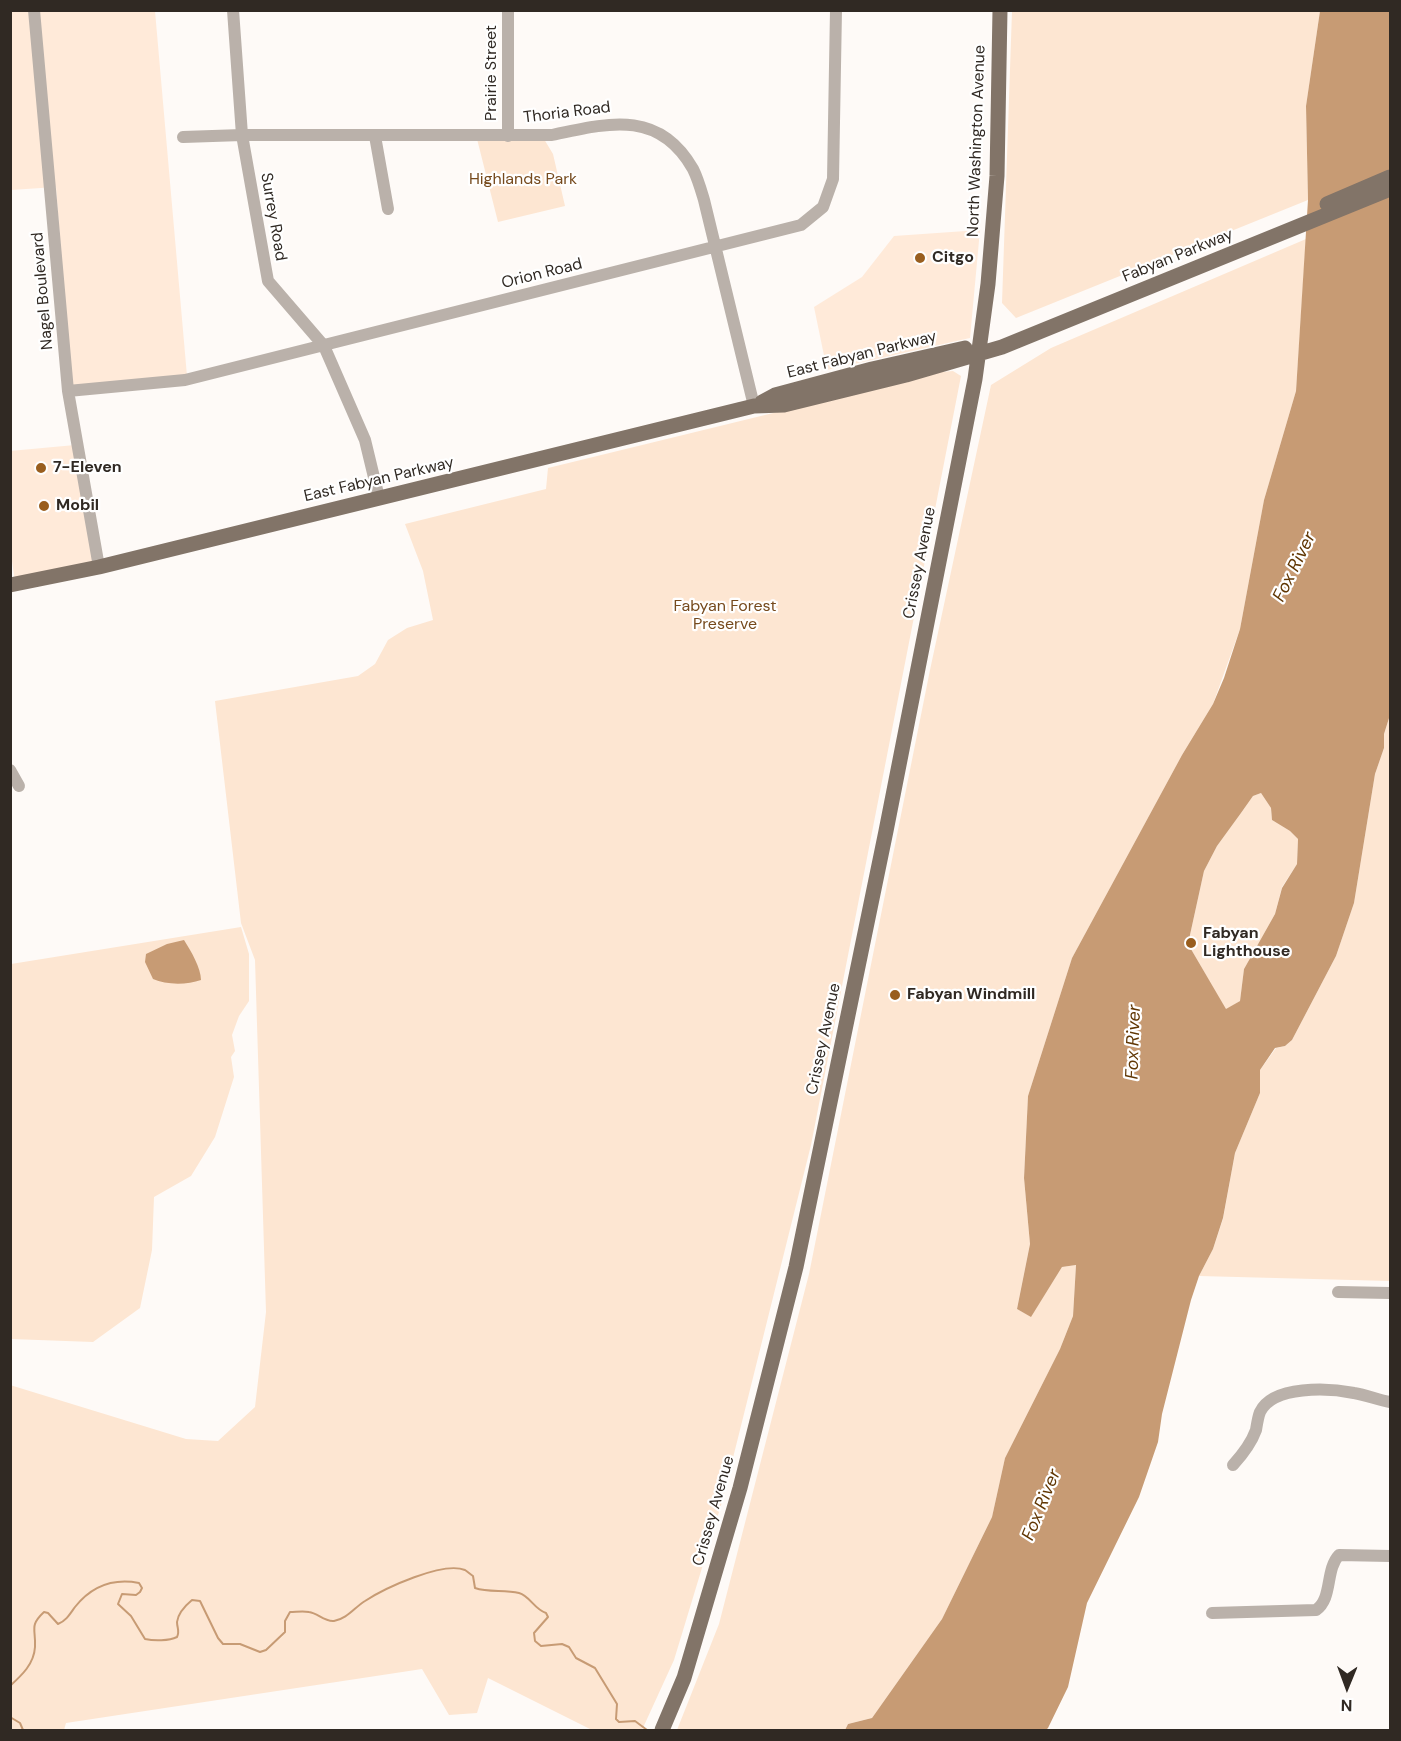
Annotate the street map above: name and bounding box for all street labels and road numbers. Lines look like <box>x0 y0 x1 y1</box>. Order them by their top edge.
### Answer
street label: Prairie Street <box>482 25 502 121</box>
street label: North Washington Avenue <box>964 45 990 237</box>
street label: Thoria Road <box>522 98 612 128</box>
street label: Surrey Road <box>256 171 290 263</box>
street label: Fabyan Parkway <box>1120 225 1236 287</box>
street label: Nagel Boulevard <box>28 231 58 351</box>
street label: Orion Road <box>500 255 584 293</box>
street label: East Fabyan Parkway <box>785 327 939 383</box>
street label: East Fabyan Parkway <box>302 453 456 507</box>
street label: Crissey Avenue <box>900 505 940 621</box>
street label: Crissey Avenue <box>803 981 845 1097</box>
street label: Crissey Avenue <box>689 1454 739 1568</box>

